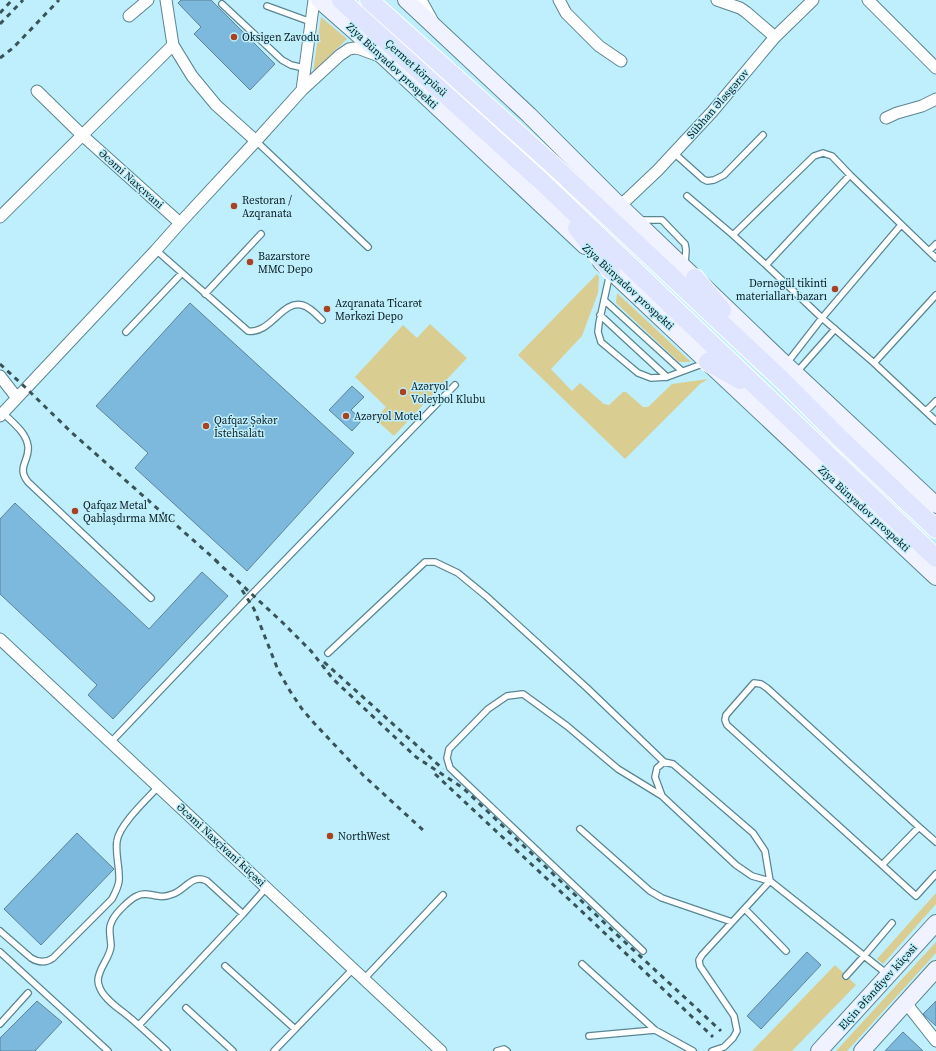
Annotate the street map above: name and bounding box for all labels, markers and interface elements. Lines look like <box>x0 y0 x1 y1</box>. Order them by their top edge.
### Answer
street label: Ziya Bünyadov prospekti <box>343 20 441 112</box>
place label: Oksigen Zavodu <box>242 30 320 45</box>
marker: Oksigen Zavodu <box>229 32 239 42</box>
street label: Çermet körpüsü <box>382 36 451 100</box>
street label: Sübhan Ələsgərov <box>683 66 753 142</box>
street label: Əcəmi Naxçıvani <box>95 146 167 212</box>
place label: Restoran / Azqranata <box>242 193 292 221</box>
marker: Restoran / Azqranata <box>229 201 239 211</box>
street label: Ziya Bünyadov prospekti <box>579 241 677 333</box>
place label: Bazarstore MMC Depo <box>258 249 313 277</box>
marker: Bazarstore MMC Depo <box>245 257 255 267</box>
place label: Dərnəgül tikinti materialları bazarı <box>736 276 827 304</box>
marker: Dərnəgül tikinti materialları bazarı <box>830 284 840 294</box>
place label: Azqranata Ticarət Mərkəzi Depo <box>335 296 422 324</box>
marker: Azqranata Ticarət Mərkəzi Depo <box>322 304 332 314</box>
place label: Azəryol Voleybol Klubu <box>411 379 486 407</box>
marker: Azəryol Voleybol Klubu <box>398 387 408 397</box>
place label: Azəryol Motel <box>354 409 422 424</box>
marker: Azəryol Motel <box>341 411 351 421</box>
place label: Qafqaz Şəkər İstehsalatı <box>214 413 278 441</box>
marker: Qafqaz Şəkər İstehsalatı <box>201 421 211 431</box>
street label: Ziya Bünyadov prospekti <box>815 463 913 555</box>
place label: Qafqaz Metal Qablaşdırma MMC <box>83 498 175 526</box>
marker: Qafqaz Metal Qablaşdırma MMC <box>70 506 80 516</box>
street label: Əcəmi Naxçivani küçəsi <box>173 800 269 890</box>
place label: NorthWest <box>338 829 390 844</box>
marker: NorthWest <box>325 831 335 841</box>
street label: Elçin Əfəndiyev küçəsi <box>835 941 921 1033</box>

